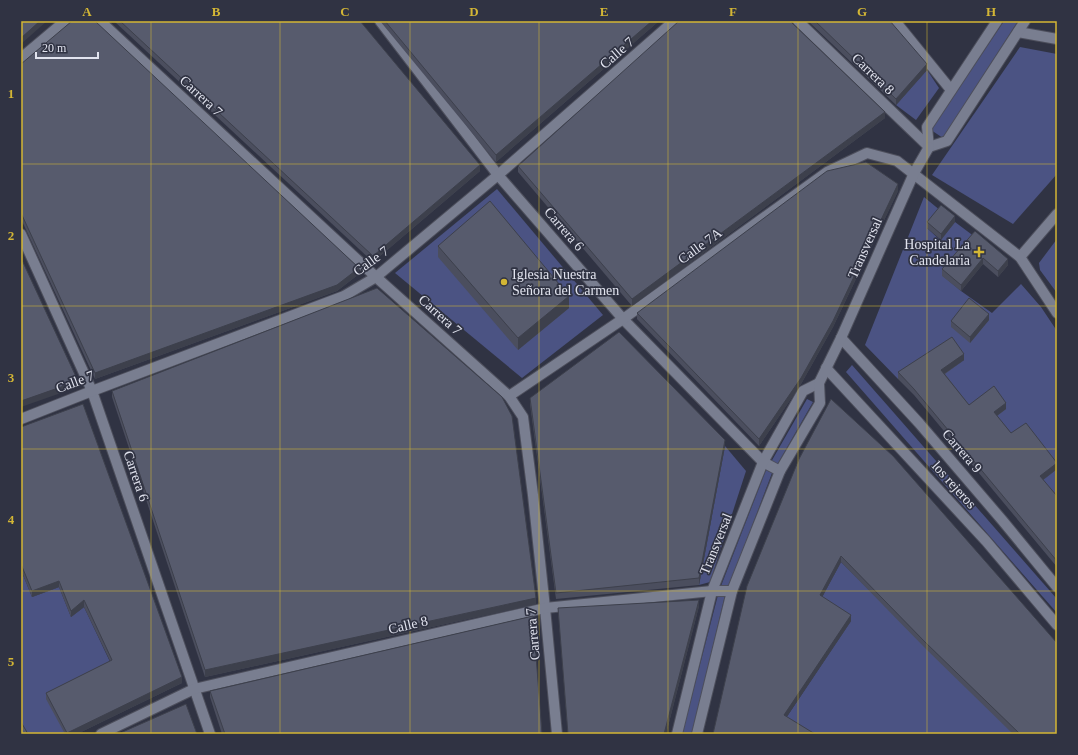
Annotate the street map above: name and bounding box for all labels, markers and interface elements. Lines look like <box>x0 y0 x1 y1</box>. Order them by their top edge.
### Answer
text: A <box>82 4 92 19</box>
text: B <box>212 4 221 19</box>
text: C <box>340 4 350 19</box>
text: D <box>469 4 479 19</box>
text: E <box>600 4 608 19</box>
text: F <box>729 4 737 19</box>
text: G <box>857 4 867 19</box>
text: H <box>986 4 996 19</box>
scale bar <box>36 34 98 60</box>
street label: Calle 7 <box>597 34 637 72</box>
text: 20 m <box>42 41 67 55</box>
street label: Carrera 8 <box>849 50 897 98</box>
street label: Carrera 7 <box>177 73 225 119</box>
text: 1 <box>8 86 14 101</box>
street label: Carrera 6 <box>541 204 587 254</box>
street label: Transversal <box>845 215 885 281</box>
street label: Calle 7A <box>675 225 725 267</box>
text: 2 <box>8 228 14 243</box>
place label: Hospital La Candelaria <box>904 237 971 268</box>
street label: Calle 7 <box>350 243 392 279</box>
marker: Hospital La Candelaria <box>973 246 985 258</box>
place label: Iglesia Nuestra Señora del Carmen <box>512 267 619 298</box>
marker: Iglesia Nuestra Señora del Carmen <box>499 277 509 287</box>
street label: Carrera 7 <box>415 292 465 338</box>
street label: Calle 7 <box>54 368 96 396</box>
text: 3 <box>8 370 15 385</box>
street label: Carrera 9 <box>939 426 985 476</box>
street label: Carrera 6 <box>120 449 152 503</box>
street label: los rejeros <box>929 458 979 512</box>
street label: Transversal <box>697 511 735 577</box>
text: 4 <box>8 512 15 527</box>
street label: Carrera 7 <box>523 607 543 661</box>
street label: Calle 8 <box>387 613 429 637</box>
text: 5 <box>8 654 15 669</box>

